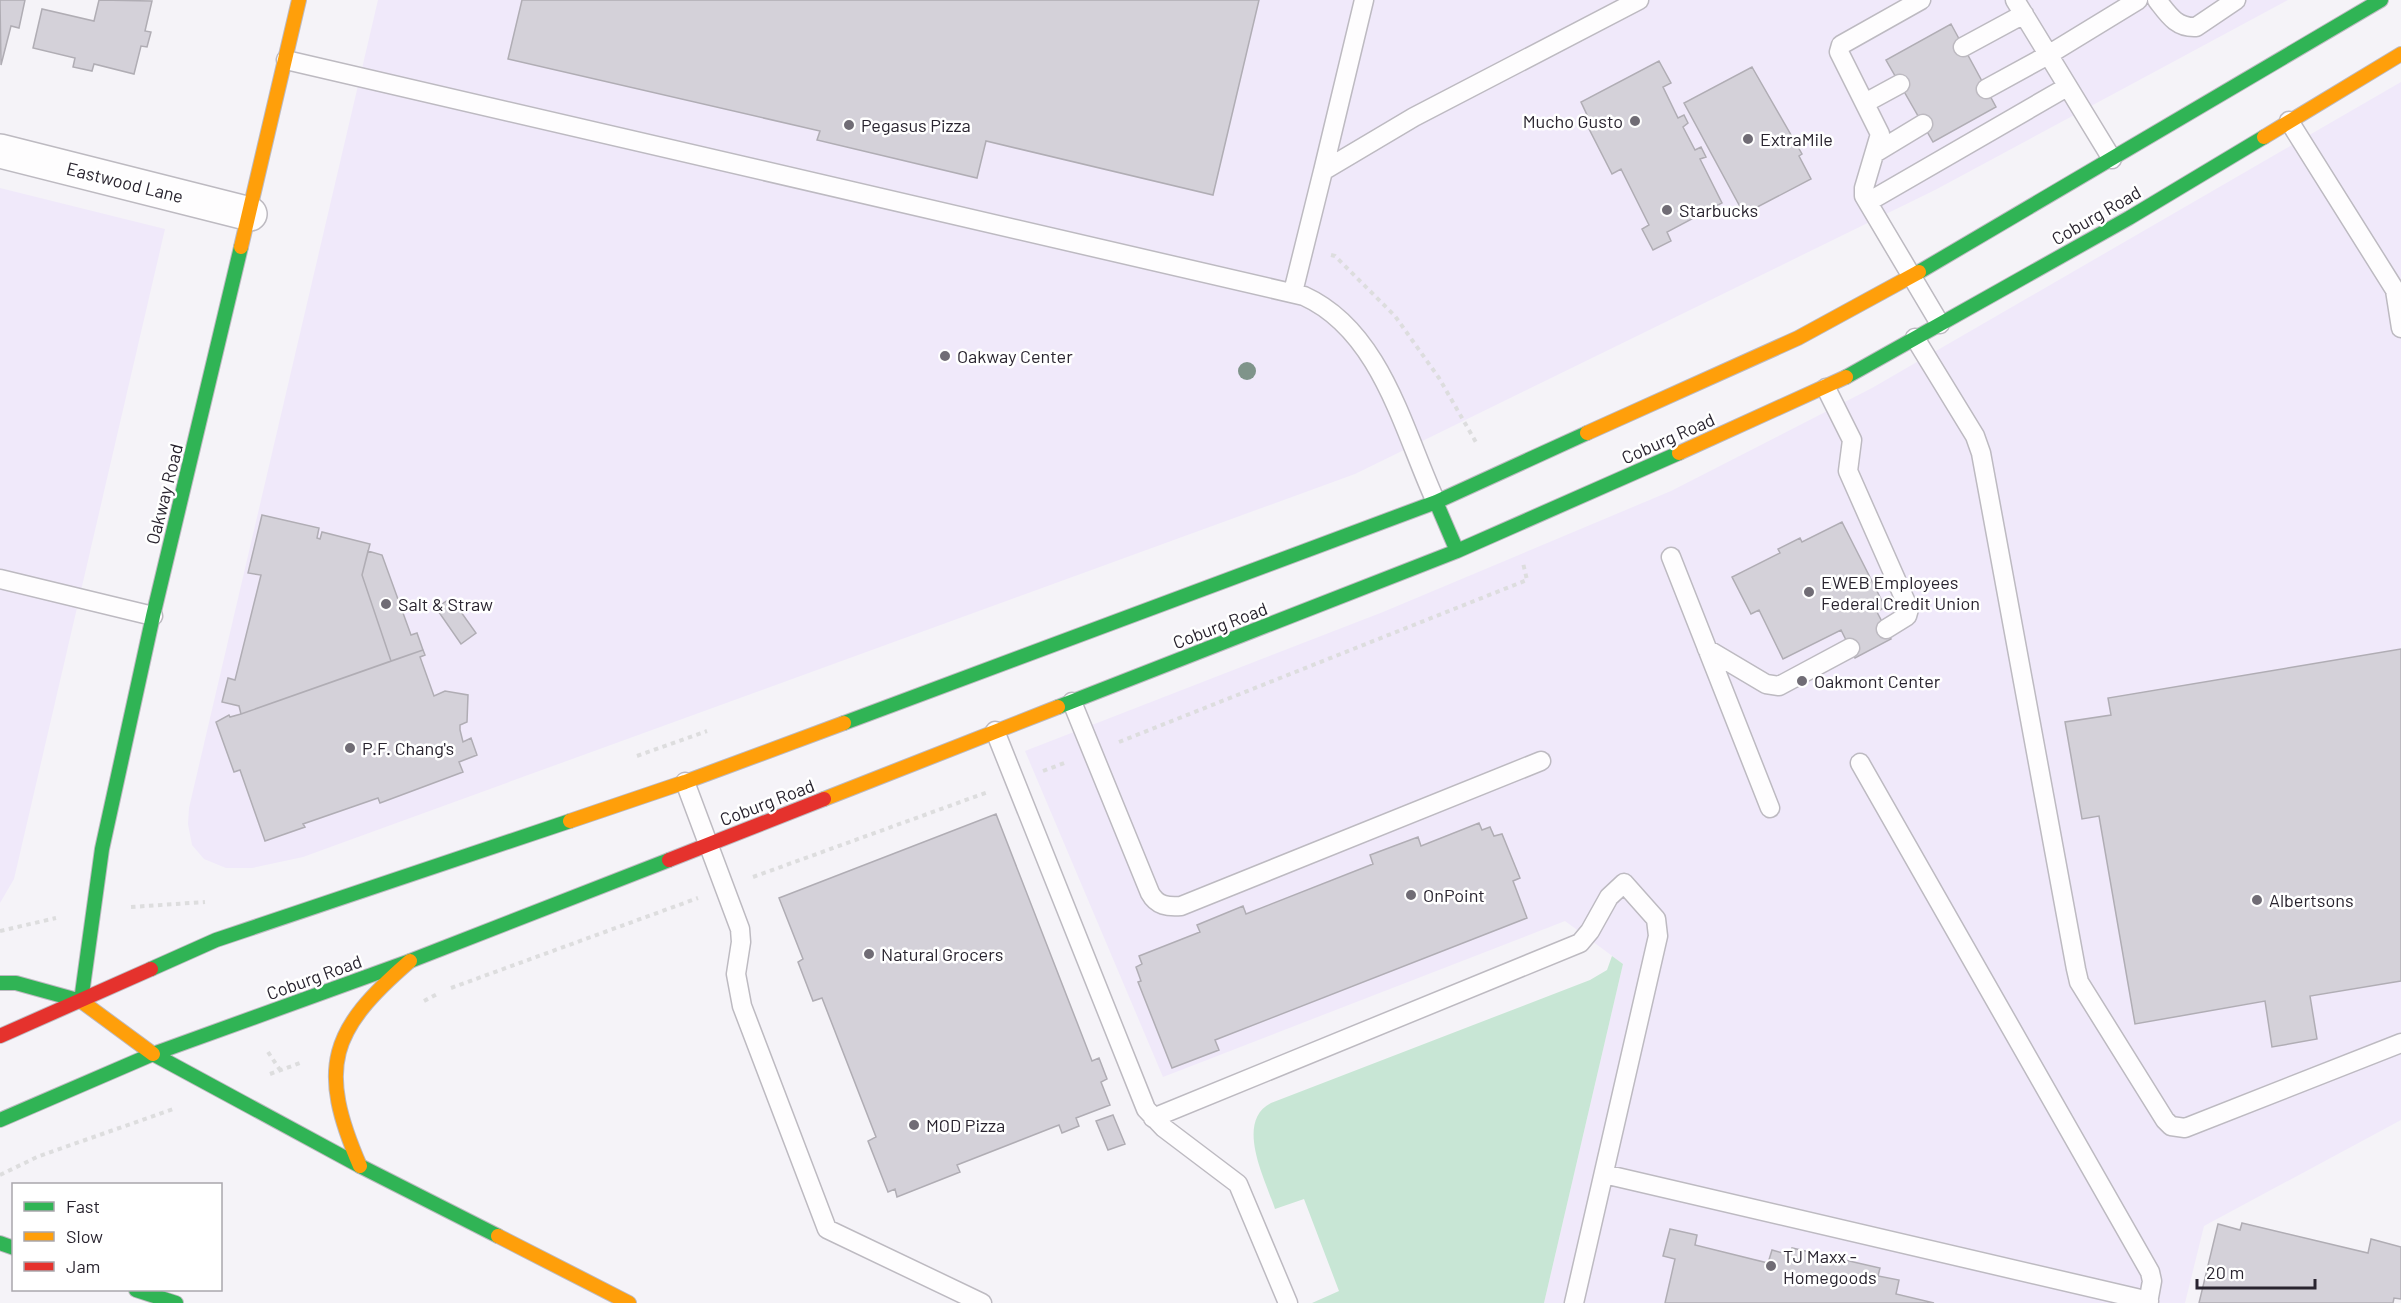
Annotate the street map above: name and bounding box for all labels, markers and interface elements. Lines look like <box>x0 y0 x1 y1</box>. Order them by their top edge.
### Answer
place label: Mucho Gusto <box>1523 110 1623 132</box>
place label: Pegasus Pizza <box>861 114 971 136</box>
marker: Mucho Gusto <box>1628 114 1642 128</box>
marker: Pegasus Pizza <box>842 118 856 132</box>
place label: ExtraMile <box>1760 128 1833 150</box>
marker: ExtraMile <box>1741 132 1755 146</box>
street label: Eastwood Lane <box>64 157 186 207</box>
street label: Coburg Road <box>2047 181 2145 249</box>
place label: Starbucks <box>1679 199 1758 221</box>
marker: Starbucks <box>1660 203 1674 217</box>
place label: Oakway Center <box>957 345 1073 367</box>
marker: Oakway Center <box>938 349 952 363</box>
street label: Coburg Road <box>1618 408 1718 468</box>
street label: Oakway Road <box>141 441 187 547</box>
place label: EWEB Employees Federal Credit Union <box>1821 571 1980 614</box>
marker: EWEB Employees Federal Credit Union <box>1802 585 1816 599</box>
place label: Salt & Straw <box>398 593 493 615</box>
marker: Salt & Straw <box>379 597 393 611</box>
street label: Coburg Road <box>1170 597 1270 653</box>
place label: Oakmont Center <box>1814 670 1941 692</box>
marker: Oakmont Center <box>1795 674 1809 688</box>
place label: P.F. Chang's <box>362 737 454 759</box>
marker: P.F. Chang's <box>343 741 357 755</box>
street label: Coburg Road <box>717 774 817 830</box>
place label: OnPoint <box>1423 884 1485 906</box>
marker: OnPoint <box>1404 888 1418 902</box>
place label: Albertsons <box>2269 889 2354 911</box>
marker: Albertsons <box>2250 893 2264 907</box>
place label: Natural Grocers <box>881 943 1003 965</box>
marker: Natural Grocers <box>862 947 876 961</box>
street label: Coburg Road <box>263 950 365 1004</box>
place label: MOD Pizza <box>926 1114 1005 1136</box>
marker: MOD Pizza <box>907 1118 921 1132</box>
legend <box>12 1183 222 1291</box>
text: Fast <box>66 1195 100 1217</box>
text: Slow <box>66 1225 103 1247</box>
place label: TJ Maxx - Homegoods <box>1783 1245 1877 1288</box>
scale bar <box>2197 1252 2316 1290</box>
text: Jam <box>66 1255 100 1277</box>
marker: TJ Maxx - Homegoods <box>1764 1259 1778 1273</box>
text: 20 m <box>2206 1261 2244 1283</box>

